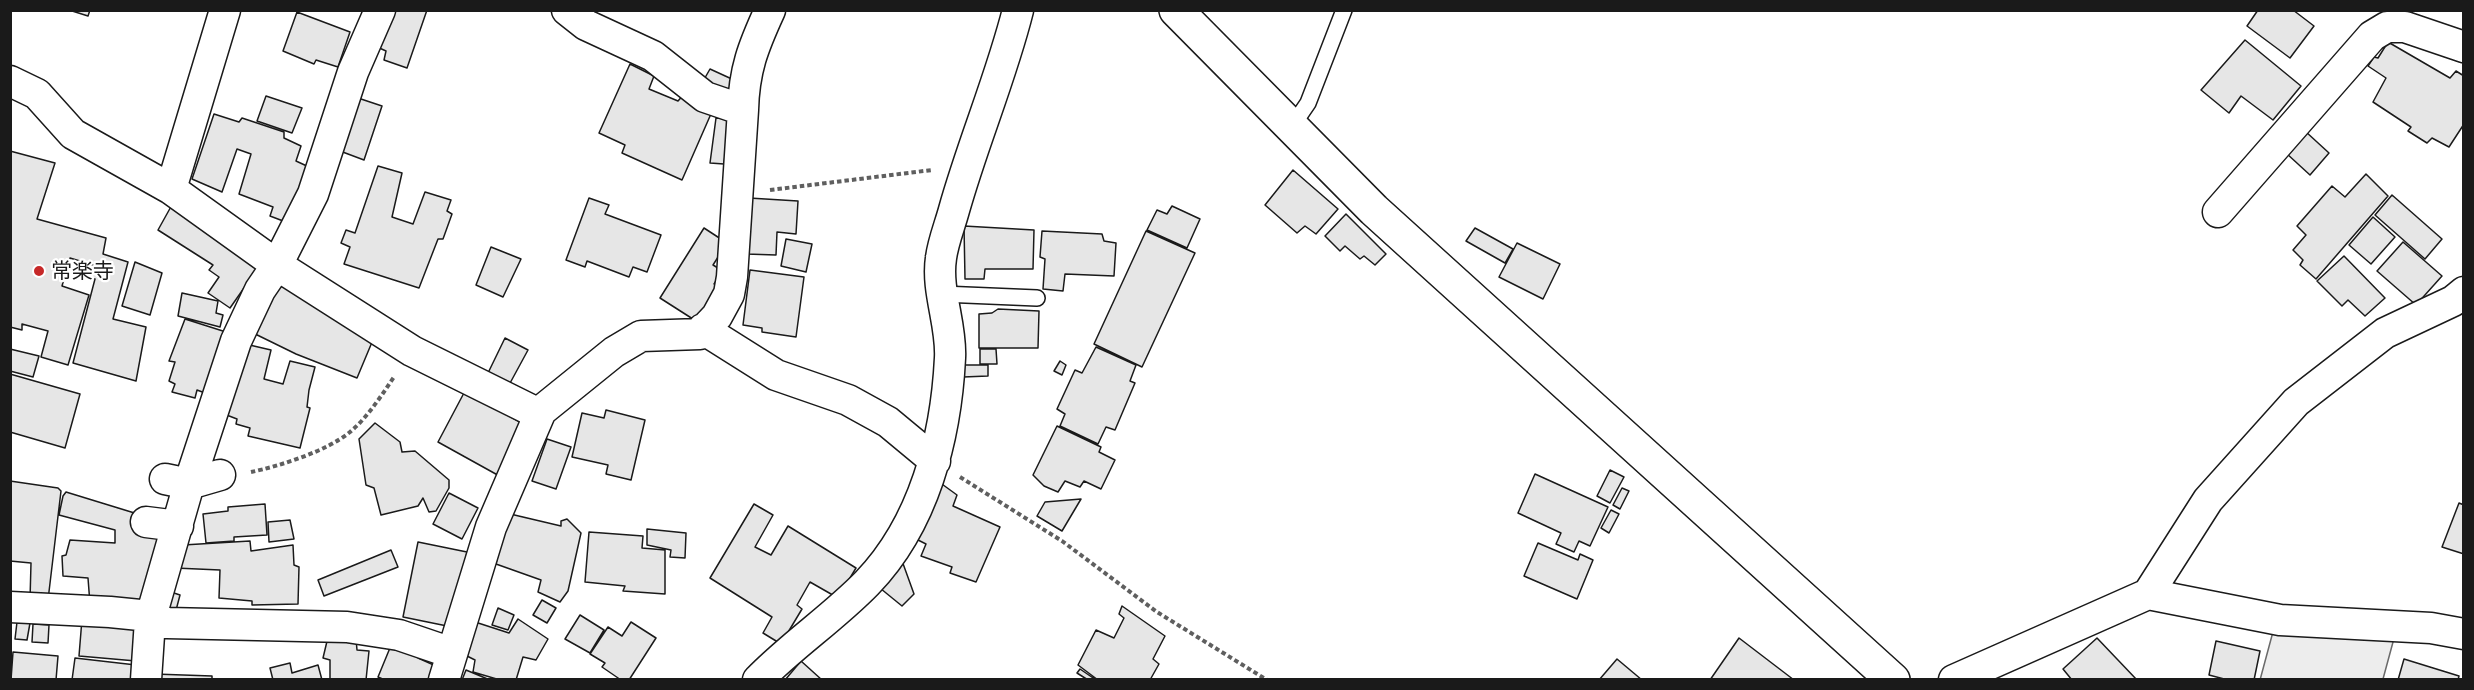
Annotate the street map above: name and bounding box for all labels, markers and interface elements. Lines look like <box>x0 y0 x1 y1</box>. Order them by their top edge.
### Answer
place label: 常楽寺 <box>51 258 114 284</box>
marker: 常楽寺 <box>32 264 46 278</box>

